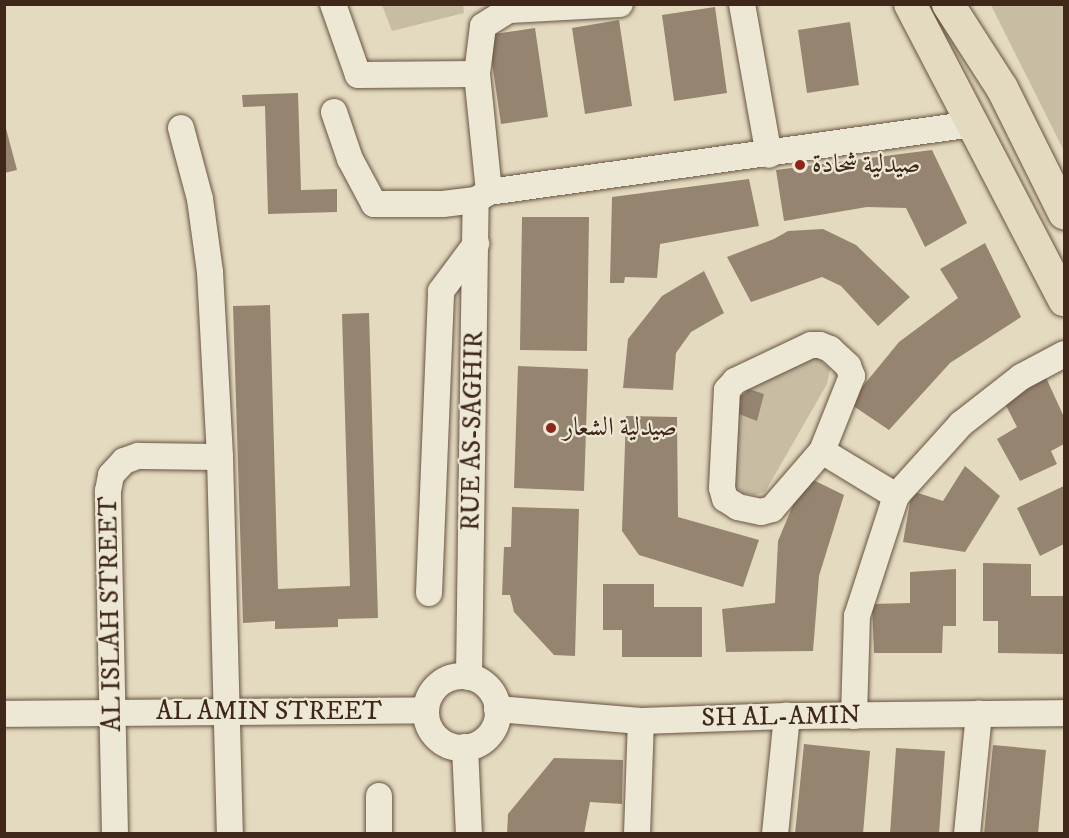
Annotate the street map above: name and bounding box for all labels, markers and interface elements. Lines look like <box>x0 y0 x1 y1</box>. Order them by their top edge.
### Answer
place label: صيدلية شحادة <box>812 149 920 181</box>
marker: صيدلية شحادة <box>793 158 807 172</box>
street label: RUE AS-SAGHIR <box>456 331 490 531</box>
place label: صيدلية الشعار <box>563 412 677 444</box>
marker: صيدلية الشعار <box>544 421 558 435</box>
street label: AL ISLAH STREET <box>93 496 129 732</box>
street label: AL AMIN STREET <box>156 696 382 728</box>
street label: SH AL-AMIN <box>701 700 861 734</box>

